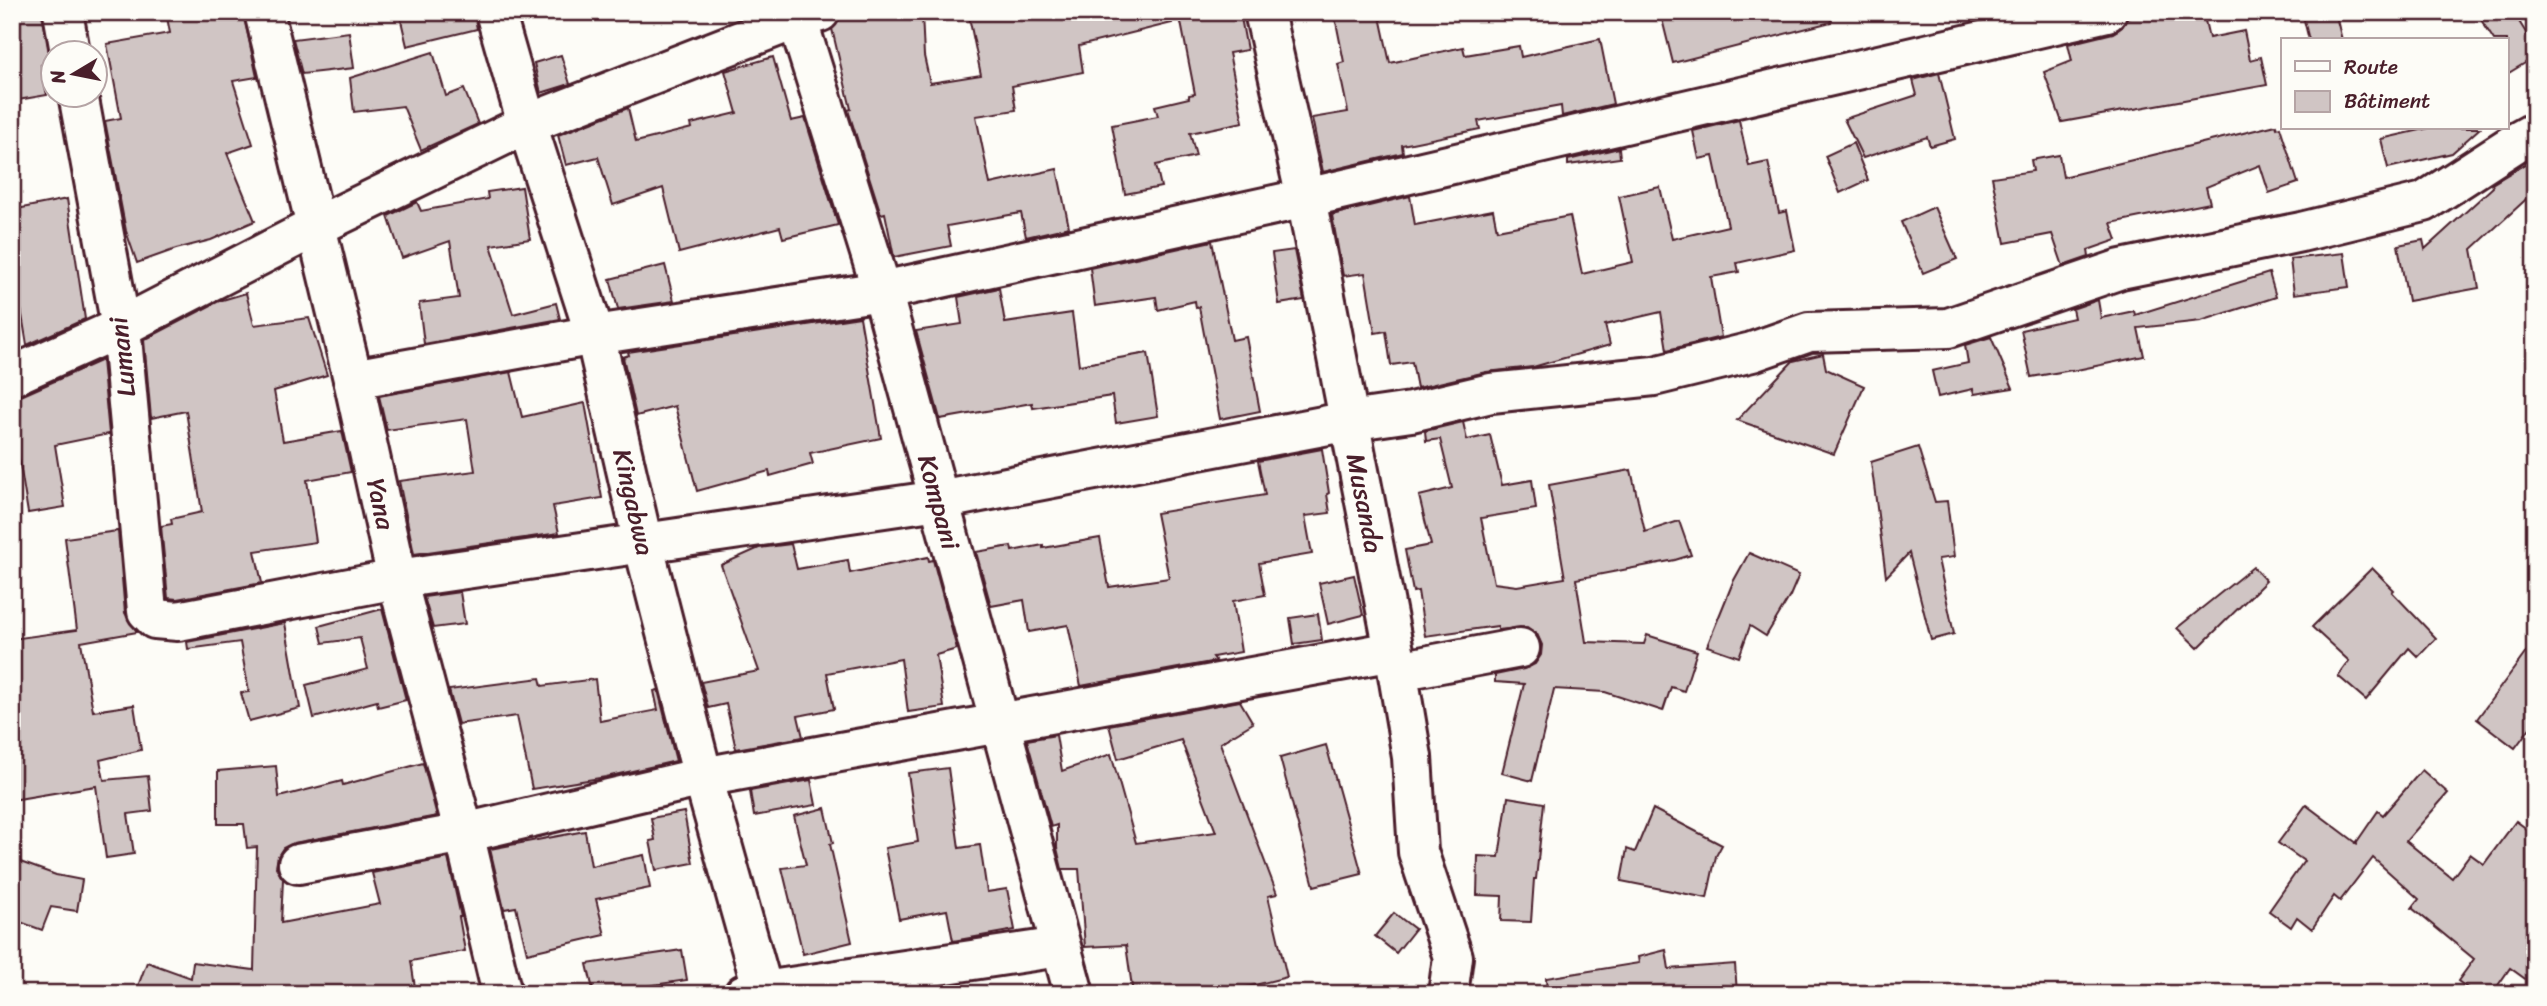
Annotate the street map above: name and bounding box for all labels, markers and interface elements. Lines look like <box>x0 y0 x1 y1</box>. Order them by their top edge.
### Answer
north arrow <box>38 38 108 108</box>
legend <box>2281 38 2508 130</box>
text: Route <box>2344 48 2398 86</box>
text: N <box>40 67 75 87</box>
text: Bâtiment <box>2344 82 2430 120</box>
street label: Lumani <box>95 314 149 399</box>
street label: Kingabwa <box>599 444 669 560</box>
street label: Kompani <box>904 449 974 556</box>
street label: Musanda <box>1333 449 1397 557</box>
street label: Yana <box>353 474 409 535</box>

